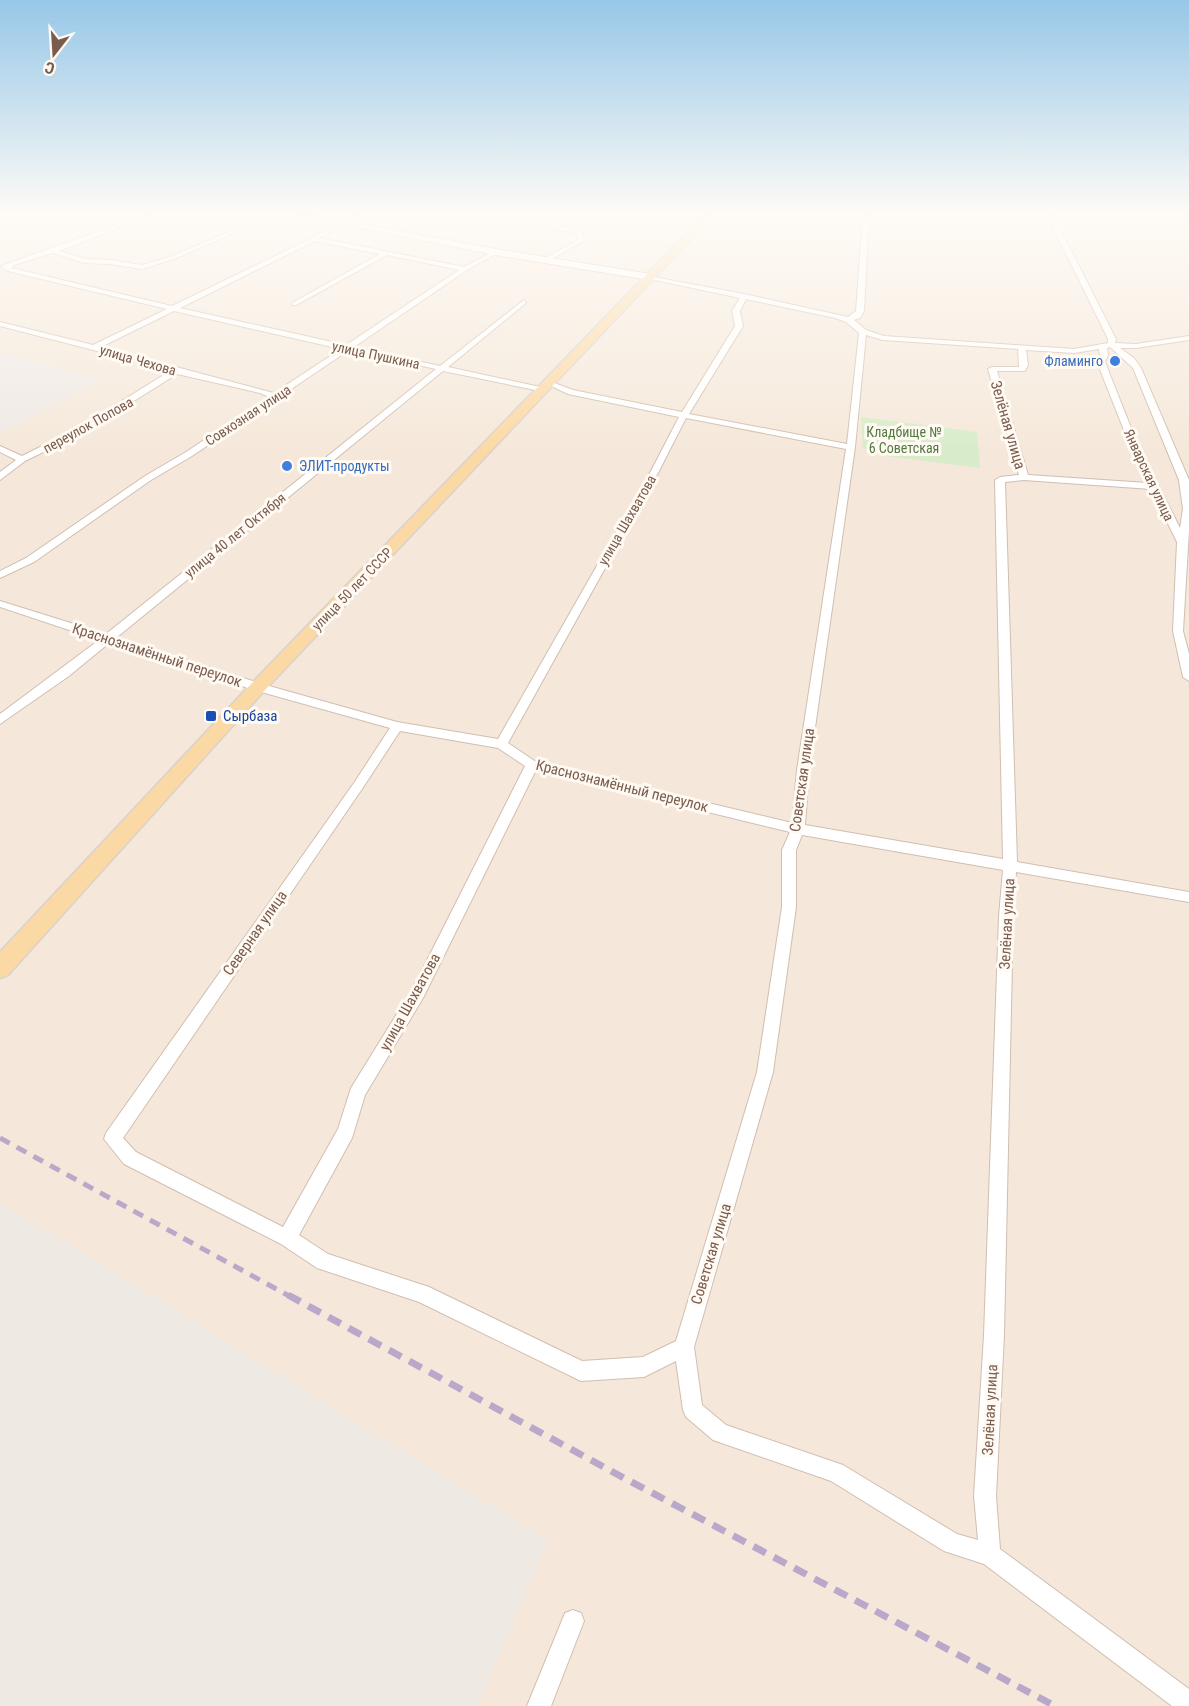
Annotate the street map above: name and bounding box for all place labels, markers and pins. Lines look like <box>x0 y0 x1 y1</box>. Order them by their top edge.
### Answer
place label: Фламинго <box>1044 353 1103 369</box>
marker: Фламинго <box>1108 354 1122 368</box>
place label: ЭЛИТ-продукты <box>299 458 389 474</box>
marker: ЭЛИТ-продукты <box>280 459 294 473</box>
place label: Сырбаза <box>223 707 277 725</box>
marker: Сырбаза <box>204 709 218 723</box>

